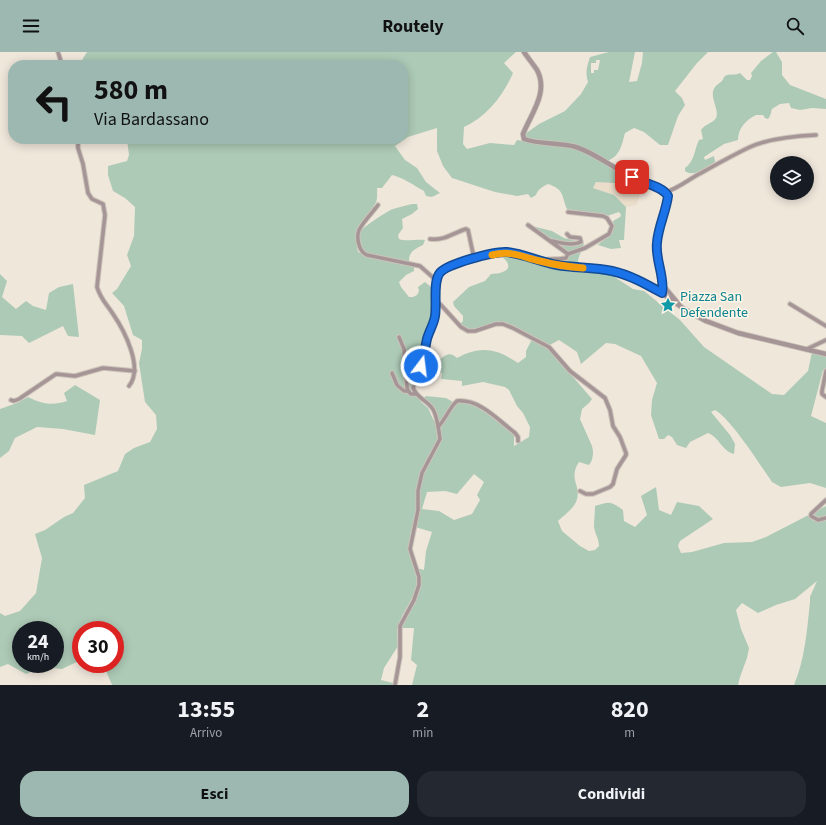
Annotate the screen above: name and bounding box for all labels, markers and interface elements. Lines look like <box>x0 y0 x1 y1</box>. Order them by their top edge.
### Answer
text: Routely <box>382 14 444 39</box>
icon: menu <box>20 15 42 37</box>
icon: search <box>784 15 806 37</box>
text: 580 m <box>94 70 168 110</box>
icon: left <box>28 76 80 128</box>
text: Via Bardassano <box>94 107 209 132</box>
map controls <box>770 156 814 200</box>
button: layers <box>770 156 814 200</box>
pin <box>615 160 649 194</box>
icon: arrive <box>621 166 643 188</box>
place label: Piazza San Defendente <box>680 287 748 323</box>
place icon: Piazza San Defendente <box>659 296 677 314</box>
position arrow <box>400 345 442 387</box>
speed limit sign: 30 <box>72 621 124 673</box>
text: 24 <box>27 628 49 656</box>
text: km/h <box>27 650 49 664</box>
text: 13:55 <box>177 692 235 727</box>
text: 2 <box>417 692 429 727</box>
text: 820 <box>611 692 649 727</box>
text: Arrivo <box>190 724 222 742</box>
text: min <box>412 724 433 742</box>
text: m <box>624 724 635 742</box>
button: Esci <box>20 771 409 817</box>
button: Condividi <box>417 771 806 817</box>

